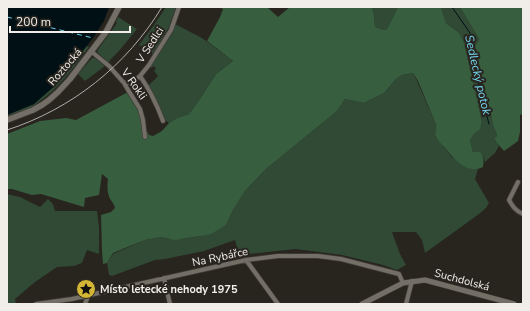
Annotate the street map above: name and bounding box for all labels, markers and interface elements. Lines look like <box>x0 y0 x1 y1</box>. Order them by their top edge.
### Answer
scale bar <box>10 8 130 34</box>
text: 200 m <box>16 14 51 30</box>
street label: V Sedlci <box>132 24 167 67</box>
water label: Sedlecký potok <box>461 33 495 118</box>
street label: Roztocká <box>45 45 85 89</box>
street label: V Rokli <box>117 65 150 103</box>
street label: Na Rybářce <box>191 244 249 270</box>
street label: Suchdolská <box>433 265 491 295</box>
place icon: Místo letecké nehody 1975 <box>75 278 97 300</box>
place label: Místo letecké nehody 1975 <box>100 282 238 297</box>

